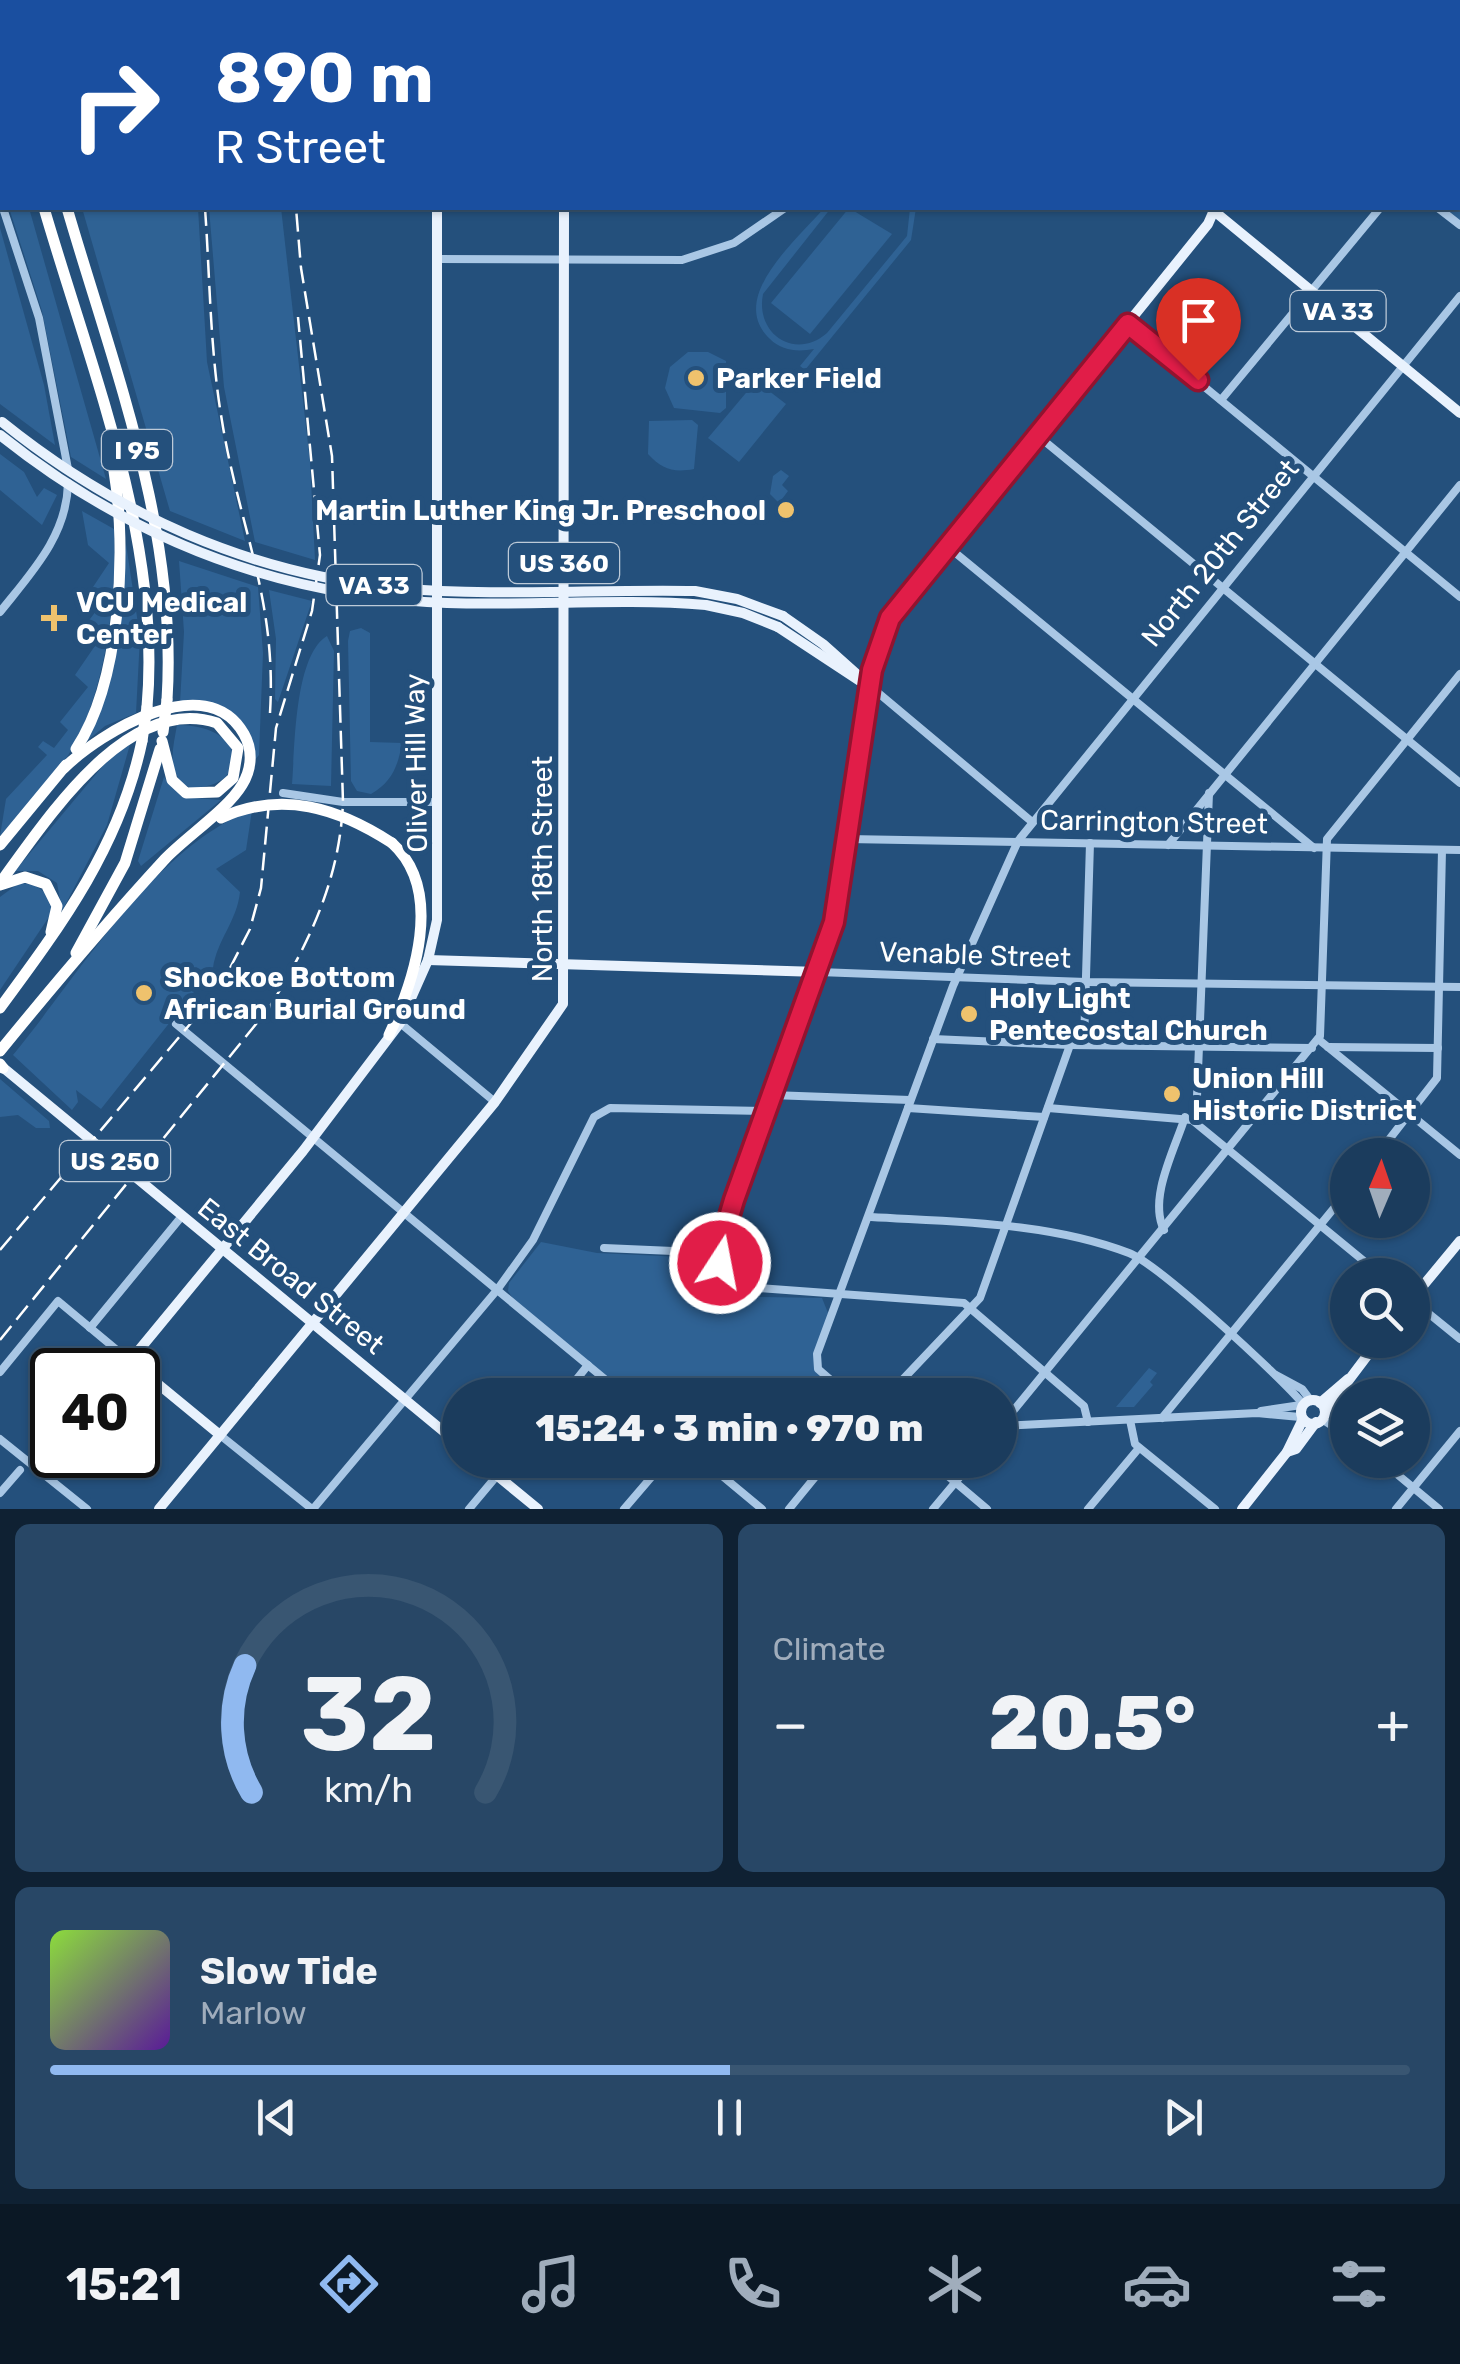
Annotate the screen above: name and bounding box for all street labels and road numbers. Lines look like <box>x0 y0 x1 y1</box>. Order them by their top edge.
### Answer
road number: VA 33 <box>1290 291 1386 331</box>
road number: I 95 <box>102 430 172 470</box>
street label: North 20th Street <box>1134 453 1306 653</box>
road number: US 360 <box>509 543 619 583</box>
road number: VA 33 <box>326 565 422 605</box>
street label: Oliver Hill Way <box>398 673 434 853</box>
street label: North 18th Street <box>526 756 559 982</box>
street label: Carrington Street <box>1040 804 1268 840</box>
street label: Venable Street <box>879 935 1072 975</box>
road number: US 250 <box>60 1141 170 1181</box>
street label: East Broad Street <box>191 1191 391 1361</box>

